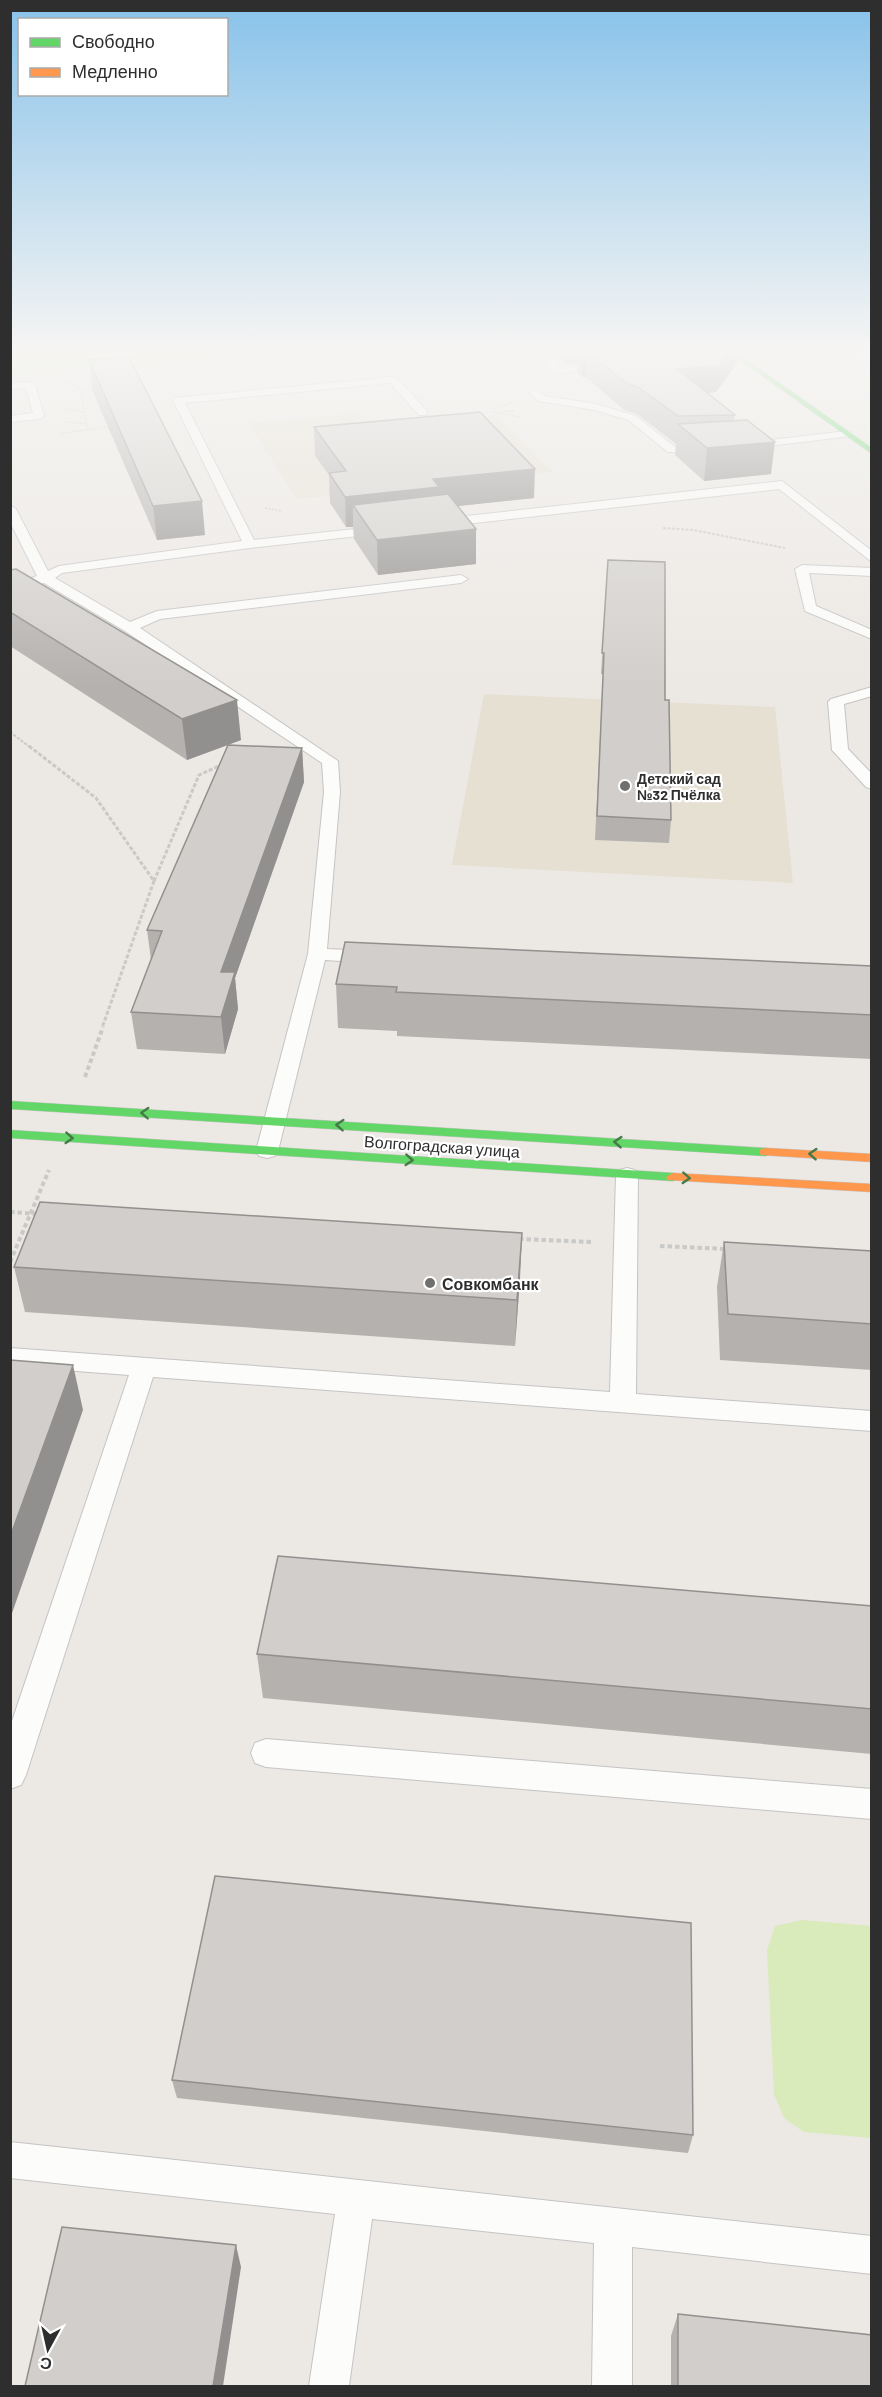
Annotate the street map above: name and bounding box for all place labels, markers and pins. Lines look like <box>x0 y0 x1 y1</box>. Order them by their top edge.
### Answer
place label: Детский сад №32 Пчёлка <box>637 770 721 803</box>
marker: Детский сад №32 Пчёлка <box>618 779 632 793</box>
place label: Совкомбанк <box>442 1274 540 1293</box>
marker: Совкомбанк <box>423 1276 437 1290</box>

